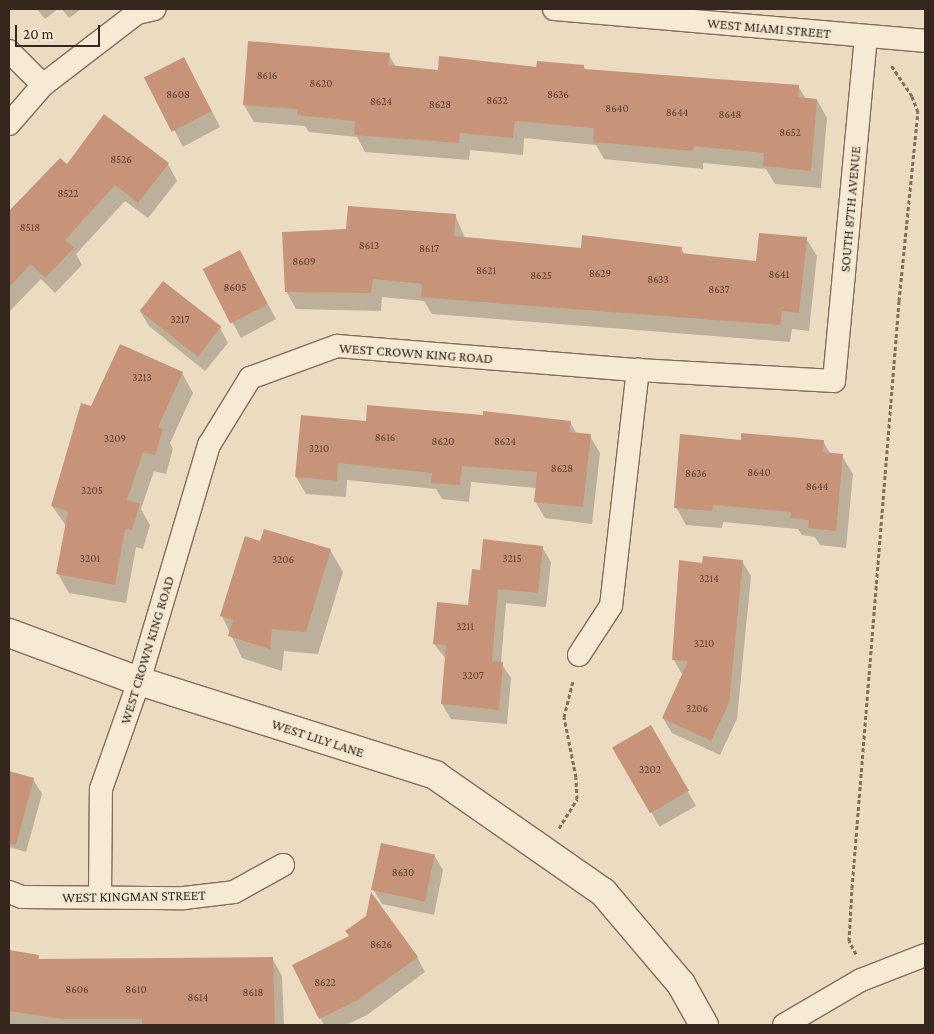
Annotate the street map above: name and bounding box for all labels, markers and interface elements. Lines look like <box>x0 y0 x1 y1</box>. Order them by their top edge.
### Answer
street label: WEST MIAMI STREET <box>706 14 832 42</box>
scale bar <box>18 15 102 47</box>
text: 20 m <box>23 26 54 42</box>
house number: 8616 <box>257 68 277 82</box>
house number: 8620 <box>310 76 332 90</box>
house number: 8608 <box>166 87 190 101</box>
house number: 8636 <box>547 87 569 101</box>
house number: 8632 <box>486 93 508 107</box>
house number: 8624 <box>370 94 392 108</box>
house number: 8628 <box>429 97 451 111</box>
house number: 8640 <box>605 101 629 115</box>
house number: 8644 <box>666 105 688 119</box>
house number: 8648 <box>718 107 742 121</box>
house number: 8652 <box>779 125 801 139</box>
street label: SOUTH 87TH AVENUE <box>836 145 864 273</box>
house number: 8526 <box>110 152 132 166</box>
house number: 8522 <box>57 186 79 200</box>
house number: 8518 <box>20 220 40 234</box>
house number: 8613 <box>359 238 379 252</box>
house number: 8617 <box>419 241 439 255</box>
house number: 8609 <box>292 254 316 268</box>
house number: 8621 <box>476 263 496 277</box>
house number: 8629 <box>589 266 611 280</box>
house number: 8641 <box>769 267 789 281</box>
house number: 8625 <box>530 268 552 282</box>
house number: 8633 <box>647 272 669 286</box>
house number: 8605 <box>224 280 246 294</box>
house number: 8637 <box>708 282 730 296</box>
house number: 3217 <box>170 312 190 326</box>
street label: WEST CROWN KING ROAD <box>339 339 493 367</box>
house number: 3213 <box>132 370 152 384</box>
house number: 8616 <box>375 430 395 444</box>
house number: 3209 <box>104 431 126 445</box>
house number: 8620 <box>432 434 454 448</box>
house number: 8624 <box>494 434 516 448</box>
house number: 3210 <box>309 441 329 455</box>
house number: 8628 <box>551 461 573 475</box>
house number: 8640 <box>747 465 771 479</box>
house number: 8636 <box>685 466 707 480</box>
house number: 8644 <box>806 479 828 493</box>
house number: 3205 <box>81 483 103 497</box>
house number: 3201 <box>80 551 100 565</box>
house number: 3215 <box>502 551 522 565</box>
house number: 3206 <box>272 552 294 566</box>
house number: 3214 <box>699 571 719 585</box>
street label: WEST CROWN KING ROAD <box>116 574 178 726</box>
house number: 3211 <box>456 619 474 633</box>
house number: 3210 <box>694 636 714 650</box>
house number: 3207 <box>462 668 484 682</box>
house number: 3206 <box>686 701 708 715</box>
street label: WEST LILY LANE <box>270 715 366 761</box>
house number: 3202 <box>639 762 661 776</box>
house number: 8630 <box>392 865 414 879</box>
street label: WEST KINGMAN STREET <box>62 886 206 906</box>
house number: 8626 <box>370 937 392 951</box>
house number: 8622 <box>314 975 336 989</box>
house number: 8606 <box>65 982 89 996</box>
house number: 8610 <box>125 982 147 996</box>
house number: 8618 <box>242 985 264 999</box>
house number: 8614 <box>188 990 208 1004</box>

